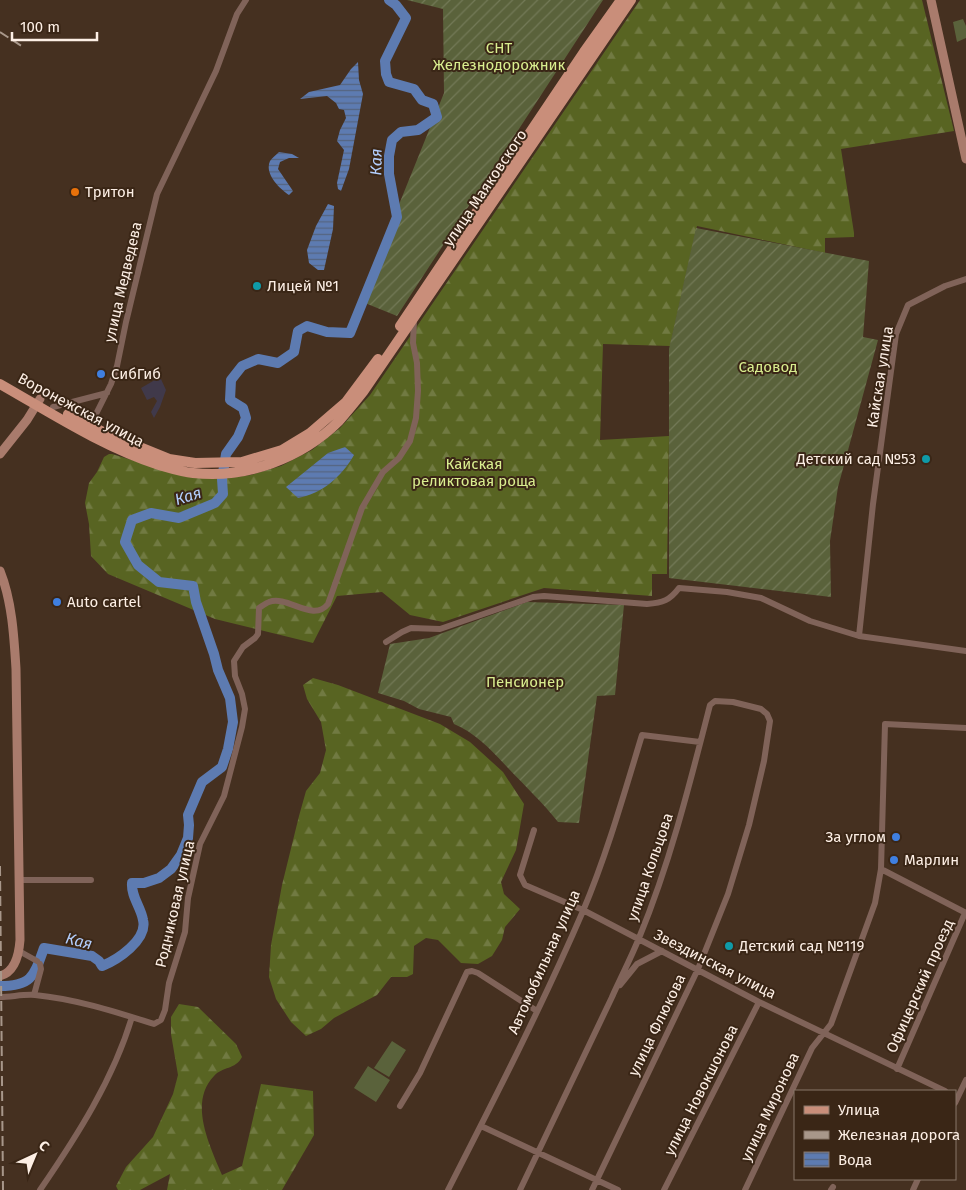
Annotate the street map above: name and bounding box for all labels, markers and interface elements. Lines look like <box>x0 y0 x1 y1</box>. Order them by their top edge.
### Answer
scale bar <box>12 10 98 42</box>
text: 100 m <box>20 18 60 36</box>
park label: СНТ Железнодорожник <box>433 39 566 74</box>
street label: улица Маяковского <box>439 126 531 250</box>
water label: Кая <box>366 148 386 176</box>
place label: Тритон <box>85 183 135 201</box>
marker: Тритон <box>69 186 81 198</box>
street label: улица Медведева <box>100 220 146 344</box>
place label: Лицей №1 <box>267 277 339 295</box>
marker: Лицей №1 <box>251 280 263 292</box>
street label: Кайская улица <box>863 325 897 429</box>
park label: Садовод <box>739 358 797 376</box>
place label: СибГиб <box>111 365 161 383</box>
marker: СибГиб <box>95 368 107 380</box>
street label: Воронежская улица <box>15 369 147 451</box>
place label: Детский сад №53 <box>795 450 916 468</box>
marker: Детский сад №53 <box>920 453 932 465</box>
park label: Кайская реликтовая роща <box>412 455 536 490</box>
water label: Кая <box>172 483 204 509</box>
place label: Auto cartel <box>67 593 142 611</box>
marker: Auto cartel <box>51 596 63 608</box>
park label: Пенсионер <box>486 673 564 691</box>
street label: улица Кольцова <box>623 811 677 923</box>
place label: За углом <box>826 828 886 846</box>
marker: За углом <box>890 831 902 843</box>
street label: Родниковая улица <box>152 839 198 969</box>
place label: Марлин <box>904 851 959 869</box>
marker: Марлин <box>888 854 900 866</box>
street label: Автомобильная улица <box>504 887 584 1037</box>
street label: Офицерский проезд <box>882 916 958 1056</box>
street label: Звездинская улица <box>651 925 779 1003</box>
water label: Кая <box>64 929 94 953</box>
place label: Детский сад №119 <box>738 937 864 955</box>
marker: Детский сад №119 <box>723 940 735 952</box>
street label: улица Флюкова <box>625 971 689 1079</box>
street label: улица Новокшонова <box>660 1022 742 1158</box>
street label: улица Миронова <box>737 1050 803 1164</box>
legend <box>794 1090 956 1180</box>
text: Улица <box>838 1101 880 1119</box>
text: Железная дорога <box>838 1126 960 1144</box>
north arrow <box>10 1130 60 1180</box>
text: С <box>35 1137 52 1155</box>
text: Вода <box>838 1151 872 1169</box>

